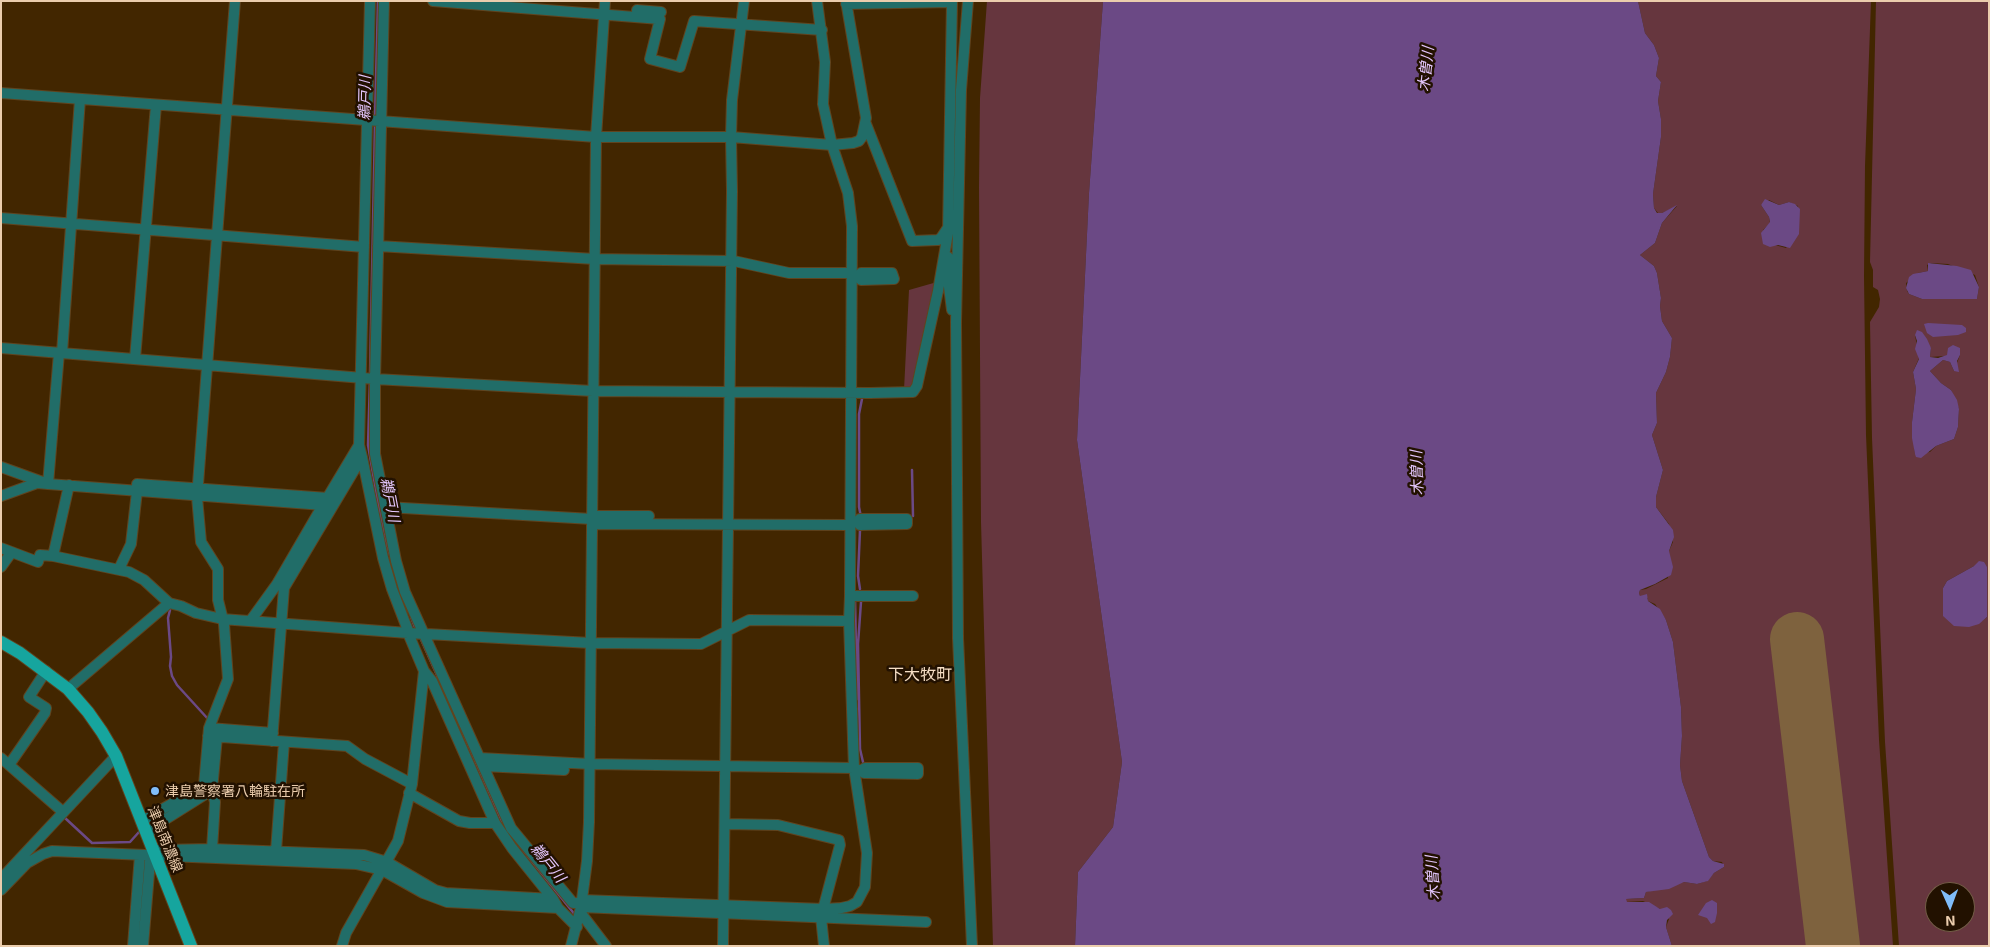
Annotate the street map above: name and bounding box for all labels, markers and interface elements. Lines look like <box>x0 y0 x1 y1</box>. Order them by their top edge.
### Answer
water label: 木曽川 <box>1415 46 1437 92</box>
water label: 鵜戸川 <box>356 75 374 121</box>
water label: 木曽川 <box>1407 450 1427 496</box>
water label: 鵜戸川 <box>377 476 403 524</box>
district label: 下大牧町 <box>888 665 952 685</box>
place label: 津島警察署八輪駐在所 <box>165 783 305 799</box>
marker: 津島警察署八輪駐在所 <box>149 785 161 797</box>
street label: 津島南濃線 <box>144 803 186 875</box>
water label: 鵜戸川 <box>527 840 569 886</box>
water label: 木曽川 <box>1422 855 1444 901</box>
north arrow <box>1925 882 1975 932</box>
text: N <box>1945 913 1956 930</box>

